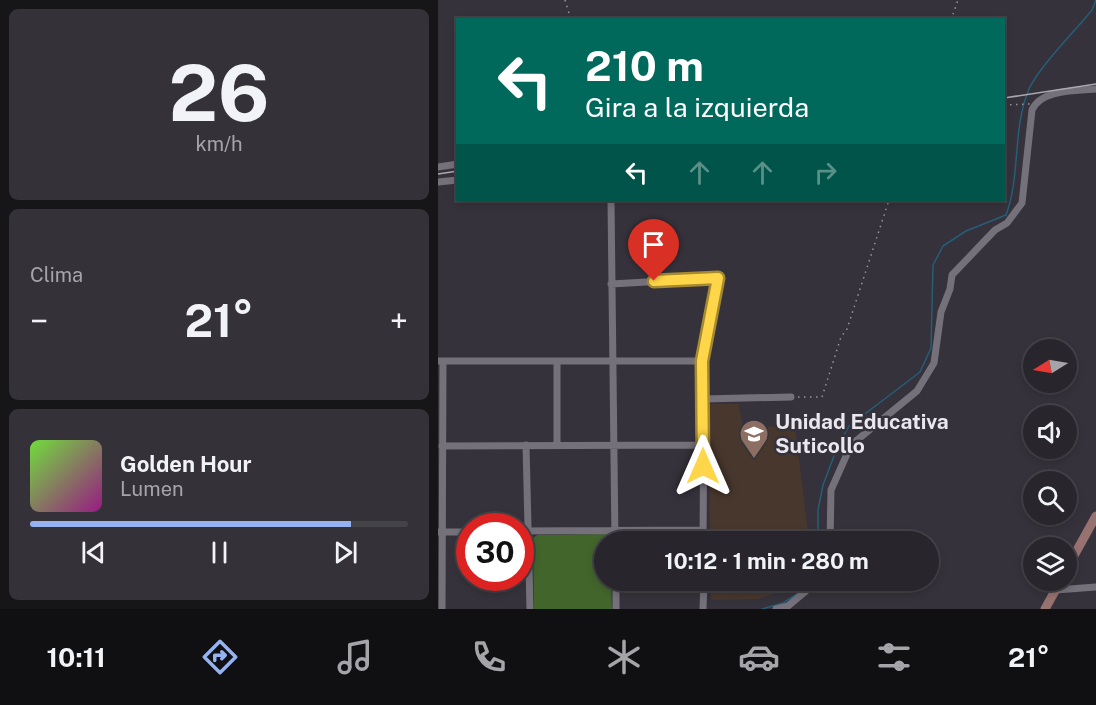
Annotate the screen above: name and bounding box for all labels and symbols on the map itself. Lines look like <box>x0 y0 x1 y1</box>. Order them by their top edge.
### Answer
pin <box>628 219 679 281</box>
north arrow <box>1023 339 1077 393</box>
place label: Unidad Educativa Suticollo <box>775 409 949 458</box>
school or university icon: Unidad Educativa Suticollo <box>738 418 770 460</box>
position arrow <box>671 434 735 498</box>
speed limit sign: 30 <box>456 513 534 591</box>

